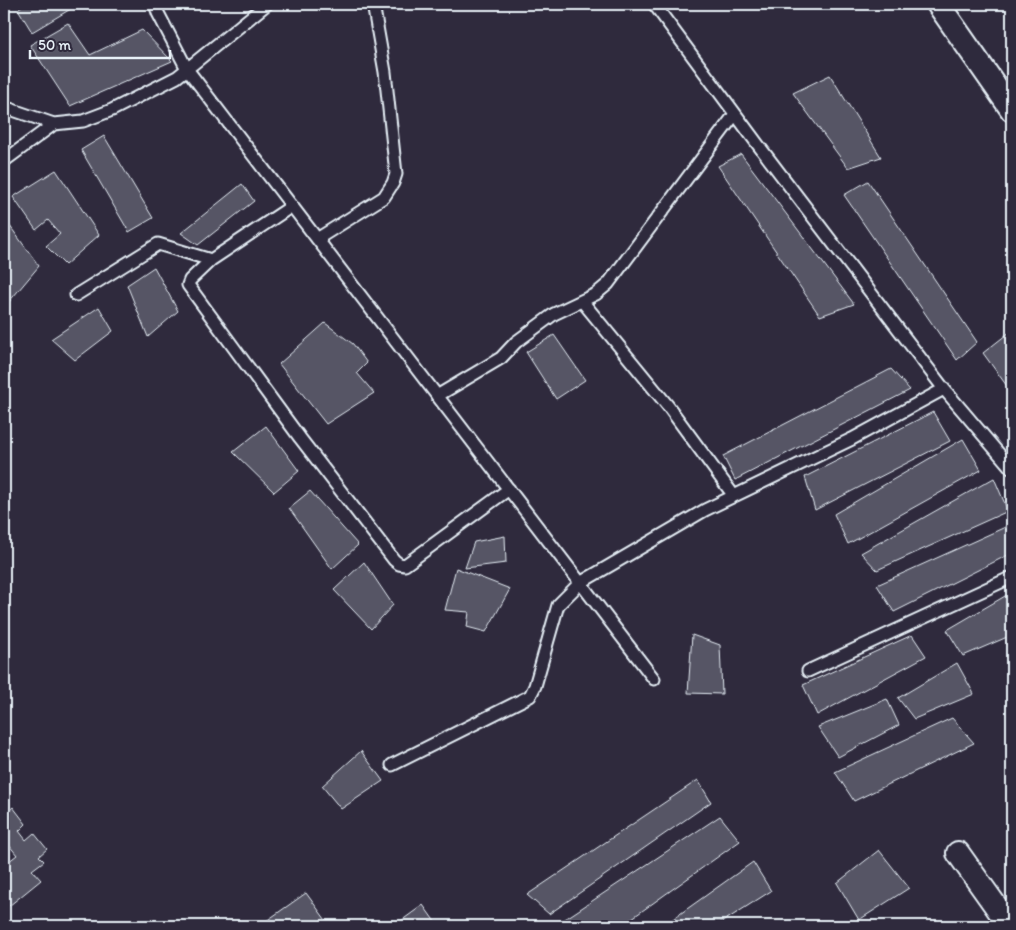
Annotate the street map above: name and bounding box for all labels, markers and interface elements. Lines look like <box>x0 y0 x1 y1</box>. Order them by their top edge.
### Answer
scale bar <box>30 28 170 60</box>
text: 50 m <box>38 36 71 54</box>

